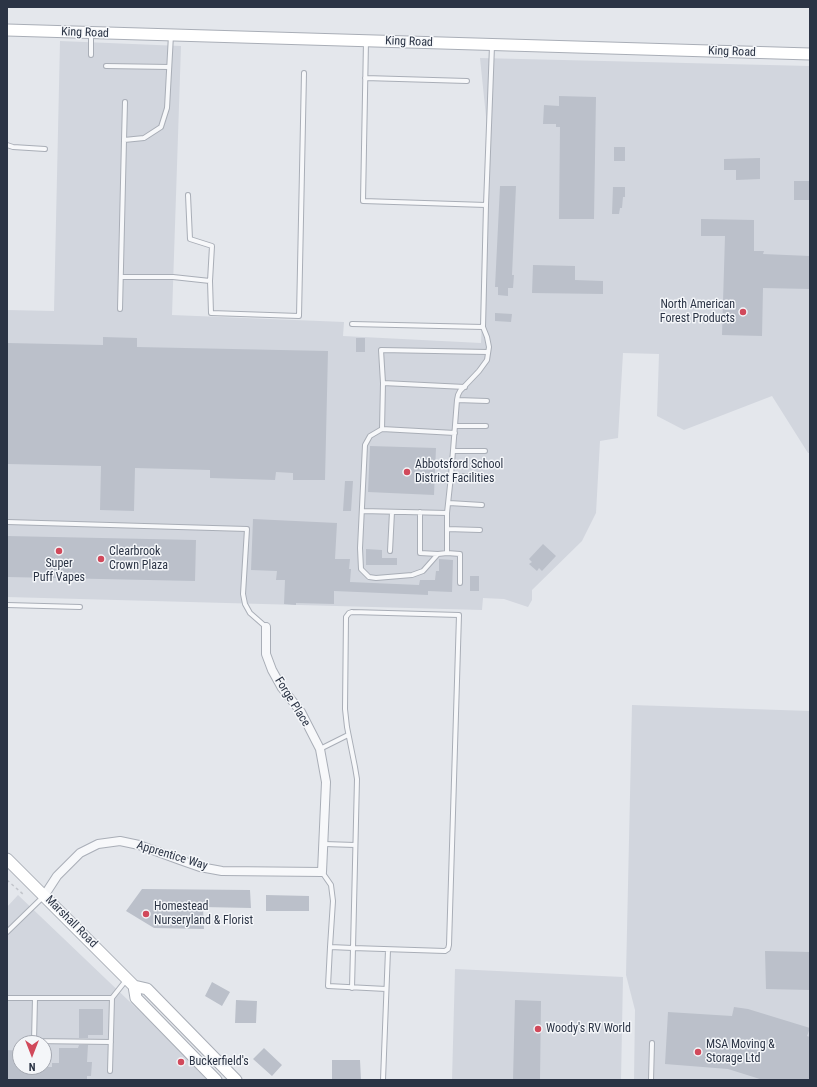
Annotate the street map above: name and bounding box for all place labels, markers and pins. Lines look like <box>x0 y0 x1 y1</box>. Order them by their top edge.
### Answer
place label: North American Forest Products <box>660 298 735 326</box>
marker: North American Forest Products <box>738 307 748 317</box>
place label: Abbotsford School District Facilities <box>415 458 503 486</box>
marker: Abbotsford School District Facilities <box>402 467 412 477</box>
place label: Clearbrook Crown Plaza <box>109 545 168 573</box>
marker: Super Puff Vapes <box>54 546 64 556</box>
marker: Clearbrook Crown Plaza <box>96 554 106 564</box>
place label: Super Puff Vapes <box>33 557 85 585</box>
place label: Homestead Nurseryland & Florist <box>154 900 253 928</box>
marker: Homestead Nurseryland & Florist <box>141 909 151 919</box>
place label: Woody's RV World <box>546 1022 631 1036</box>
marker: Woody's RV World <box>533 1024 543 1034</box>
place label: MSA Moving & Storage Ltd <box>706 1038 775 1066</box>
marker: MSA Moving & Storage Ltd <box>693 1047 703 1057</box>
place label: Buckerfield's <box>189 1055 249 1069</box>
marker: Buckerfield's <box>176 1057 186 1067</box>

